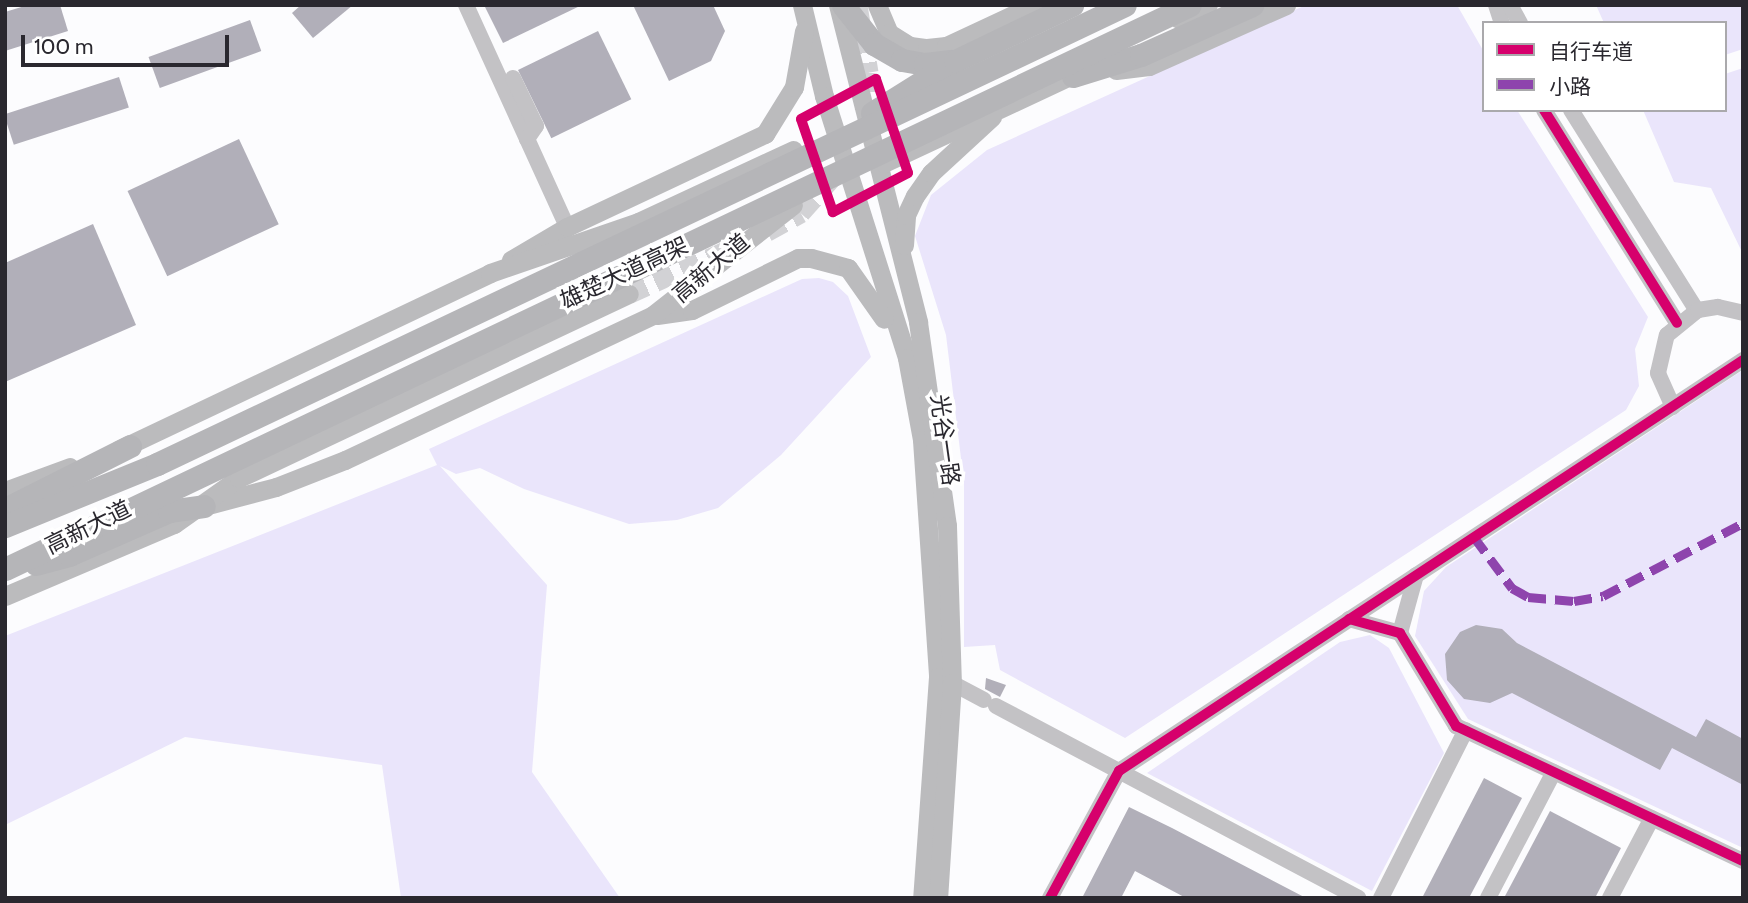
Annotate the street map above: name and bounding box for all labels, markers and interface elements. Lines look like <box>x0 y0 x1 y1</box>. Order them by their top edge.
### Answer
scale bar <box>24 21 233 65</box>
legend <box>1482 21 1727 112</box>
text: 100 m <box>34 34 93 59</box>
text: 自行车道 <box>1549 39 1633 64</box>
text: 小路 <box>1549 74 1591 99</box>
street label: 高新大道 <box>667 228 755 308</box>
street label: 雄楚大道高架 <box>556 231 692 315</box>
street label: 光谷一路 <box>925 393 965 487</box>
street label: 高新大道 <box>41 494 135 560</box>

